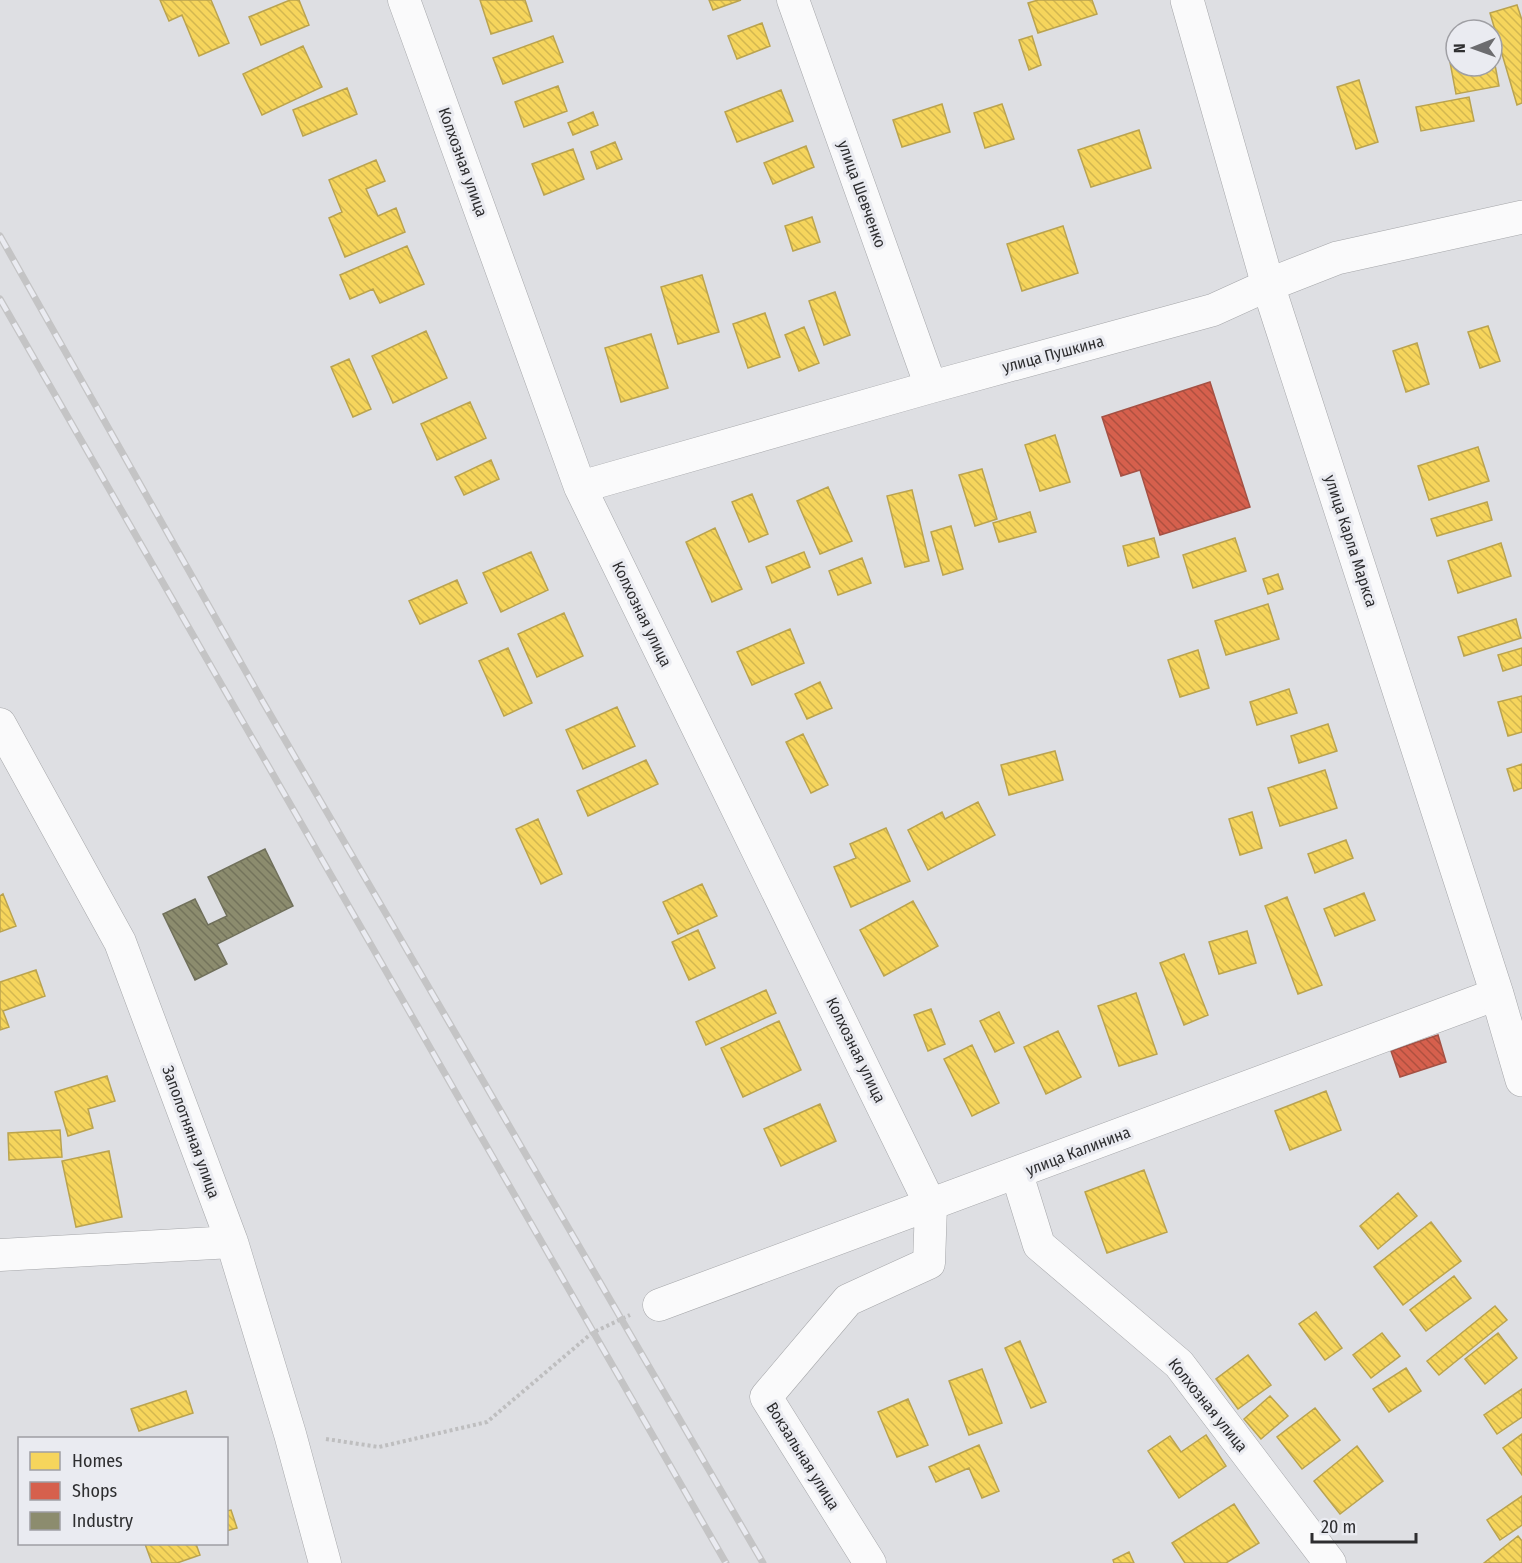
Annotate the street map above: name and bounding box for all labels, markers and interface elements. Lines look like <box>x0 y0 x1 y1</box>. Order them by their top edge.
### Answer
north arrow <box>1444 18 1504 78</box>
text: N <box>1450 43 1469 53</box>
street label: Колхозная улица <box>434 105 492 219</box>
street label: улица Шевченко <box>834 138 890 250</box>
street label: улица Пушкина <box>1000 331 1106 377</box>
street label: улица Карла Маркса <box>1321 472 1381 610</box>
street label: Колхозная улица <box>608 558 676 670</box>
street label: Колхозная улица <box>822 994 890 1106</box>
street label: Заполотняная улица <box>158 1063 224 1201</box>
street label: улица Калинина <box>1023 1122 1133 1180</box>
street label: Колхозная улица <box>1164 1354 1252 1456</box>
street label: Вокзальная улица <box>762 1399 844 1513</box>
legend <box>18 1437 228 1545</box>
text: Homes <box>72 1450 123 1472</box>
text: Shops <box>72 1480 117 1502</box>
scale bar <box>1312 1506 1416 1544</box>
text: Industry <box>72 1510 133 1532</box>
text: 20 m <box>1321 1516 1356 1538</box>

